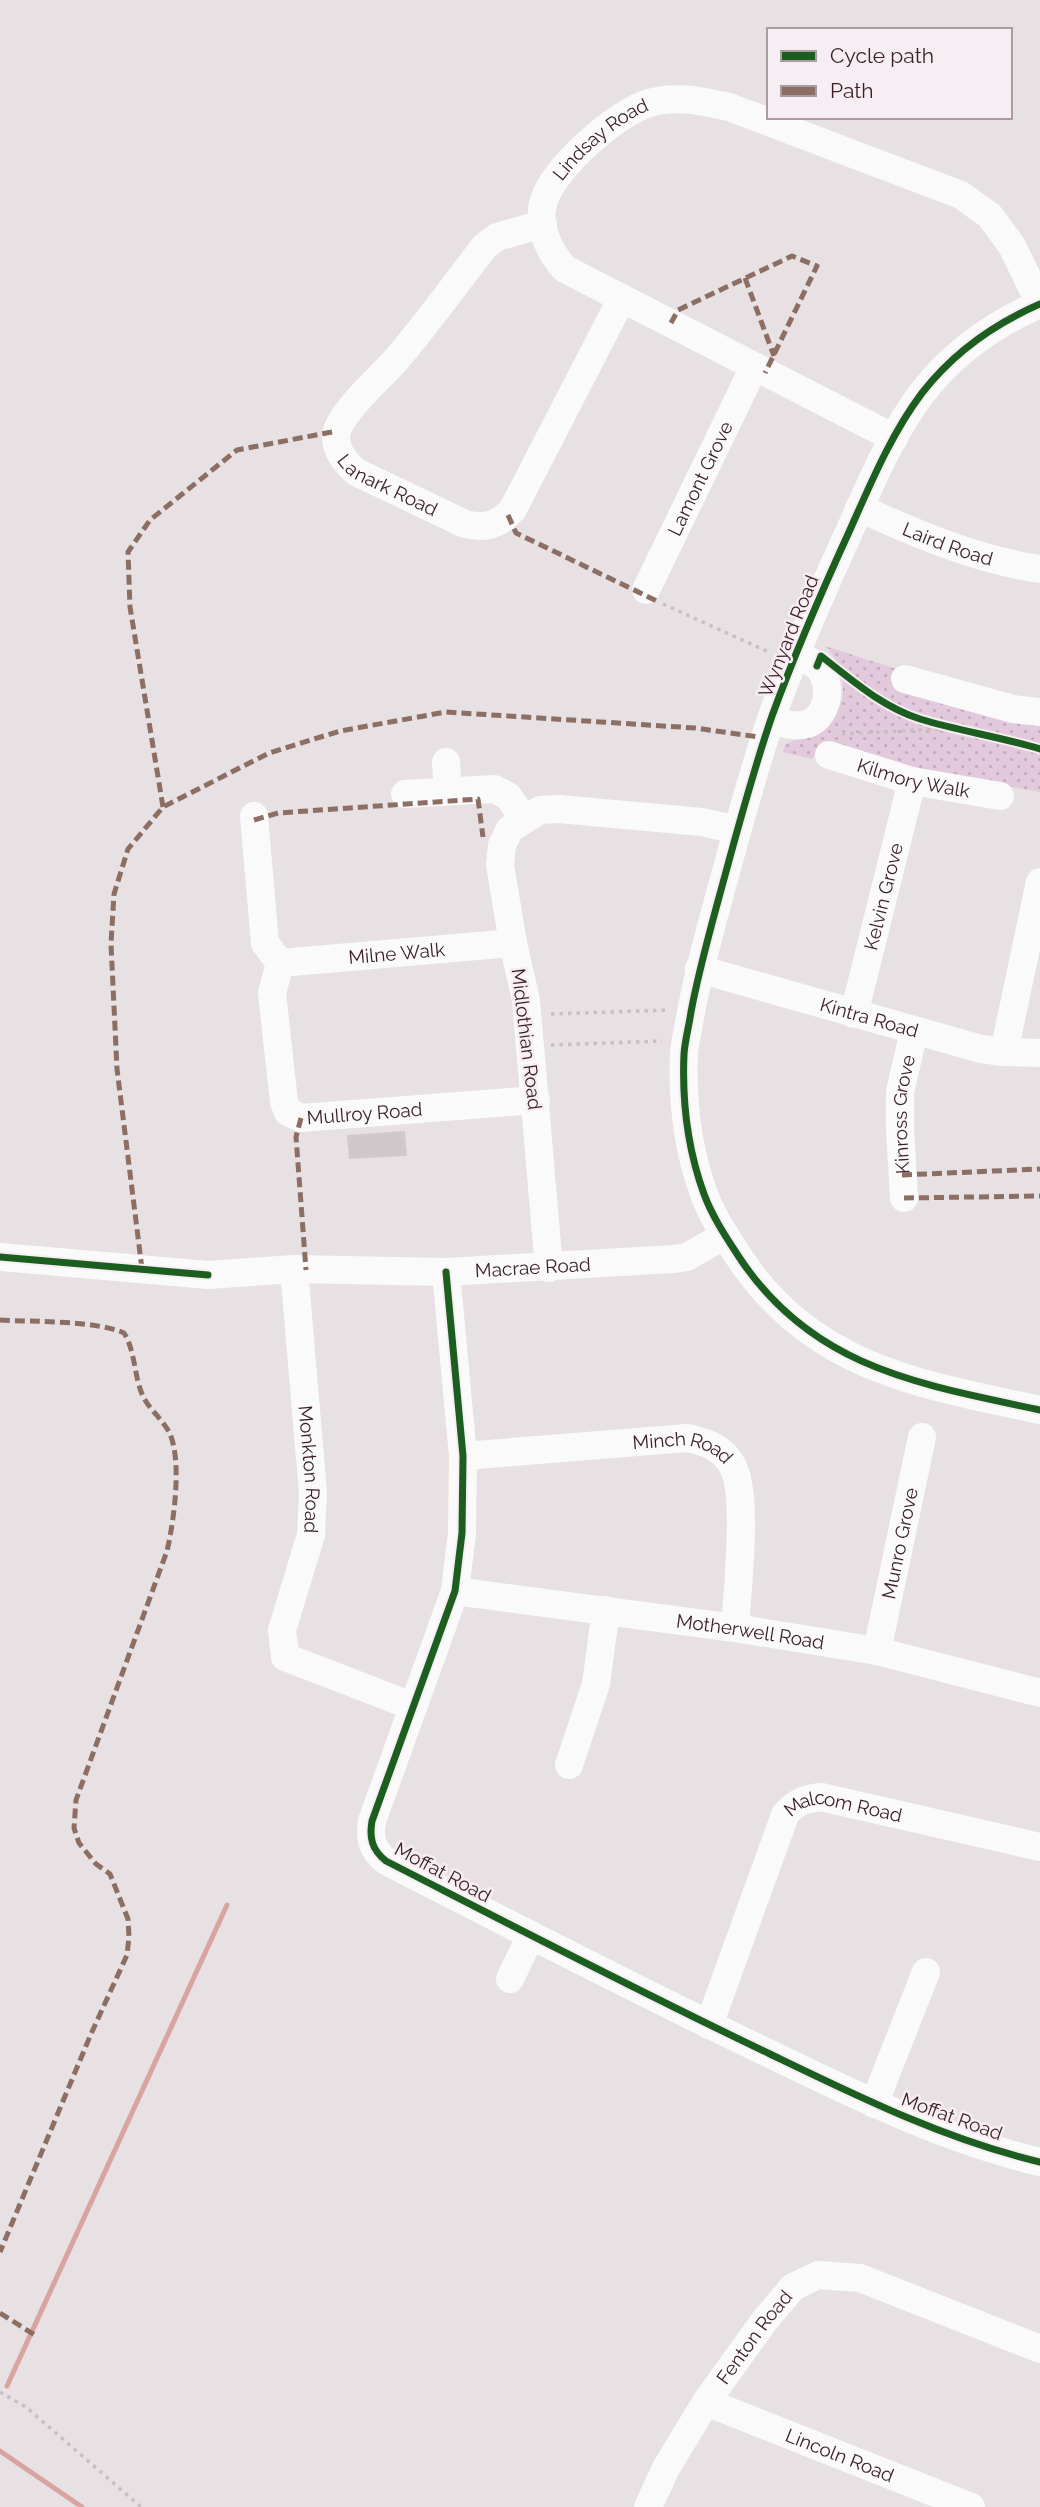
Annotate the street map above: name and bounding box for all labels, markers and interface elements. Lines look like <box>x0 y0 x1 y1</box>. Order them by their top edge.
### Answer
legend <box>767 28 1012 119</box>
text: Cycle path <box>830 43 934 68</box>
text: Path <box>830 78 874 103</box>
street label: Lindsay Road <box>548 93 651 184</box>
street label: Lamont Grove <box>663 418 737 539</box>
street label: Lanark Road <box>333 450 441 520</box>
street label: Laird Road <box>900 517 996 570</box>
street label: Wynyard Road <box>753 572 823 700</box>
street label: Kilmory Walk <box>855 754 972 802</box>
street label: Kelvin Grove <box>859 841 907 953</box>
street label: Milne Walk <box>347 938 446 968</box>
street label: Midlothian Road <box>507 967 547 1111</box>
street label: Kintra Road <box>818 993 921 1042</box>
street label: Kinross Grove <box>889 1052 919 1175</box>
street label: Mullroy Road <box>306 1098 423 1129</box>
street label: Macrae Road <box>474 1253 591 1281</box>
street label: Monkton Road <box>295 1405 324 1534</box>
street label: Minch Road <box>632 1427 738 1468</box>
street label: Munro Grove <box>877 1486 922 1601</box>
street label: Motherwell Road <box>675 1609 826 1653</box>
street label: Malcom Road <box>779 1786 904 1826</box>
street label: Moffat Road <box>391 1837 495 1907</box>
street label: Moffat Road <box>899 2088 1005 2144</box>
street label: Fenton Road <box>712 2286 797 2388</box>
street label: Lincoln Road <box>783 2424 897 2486</box>

